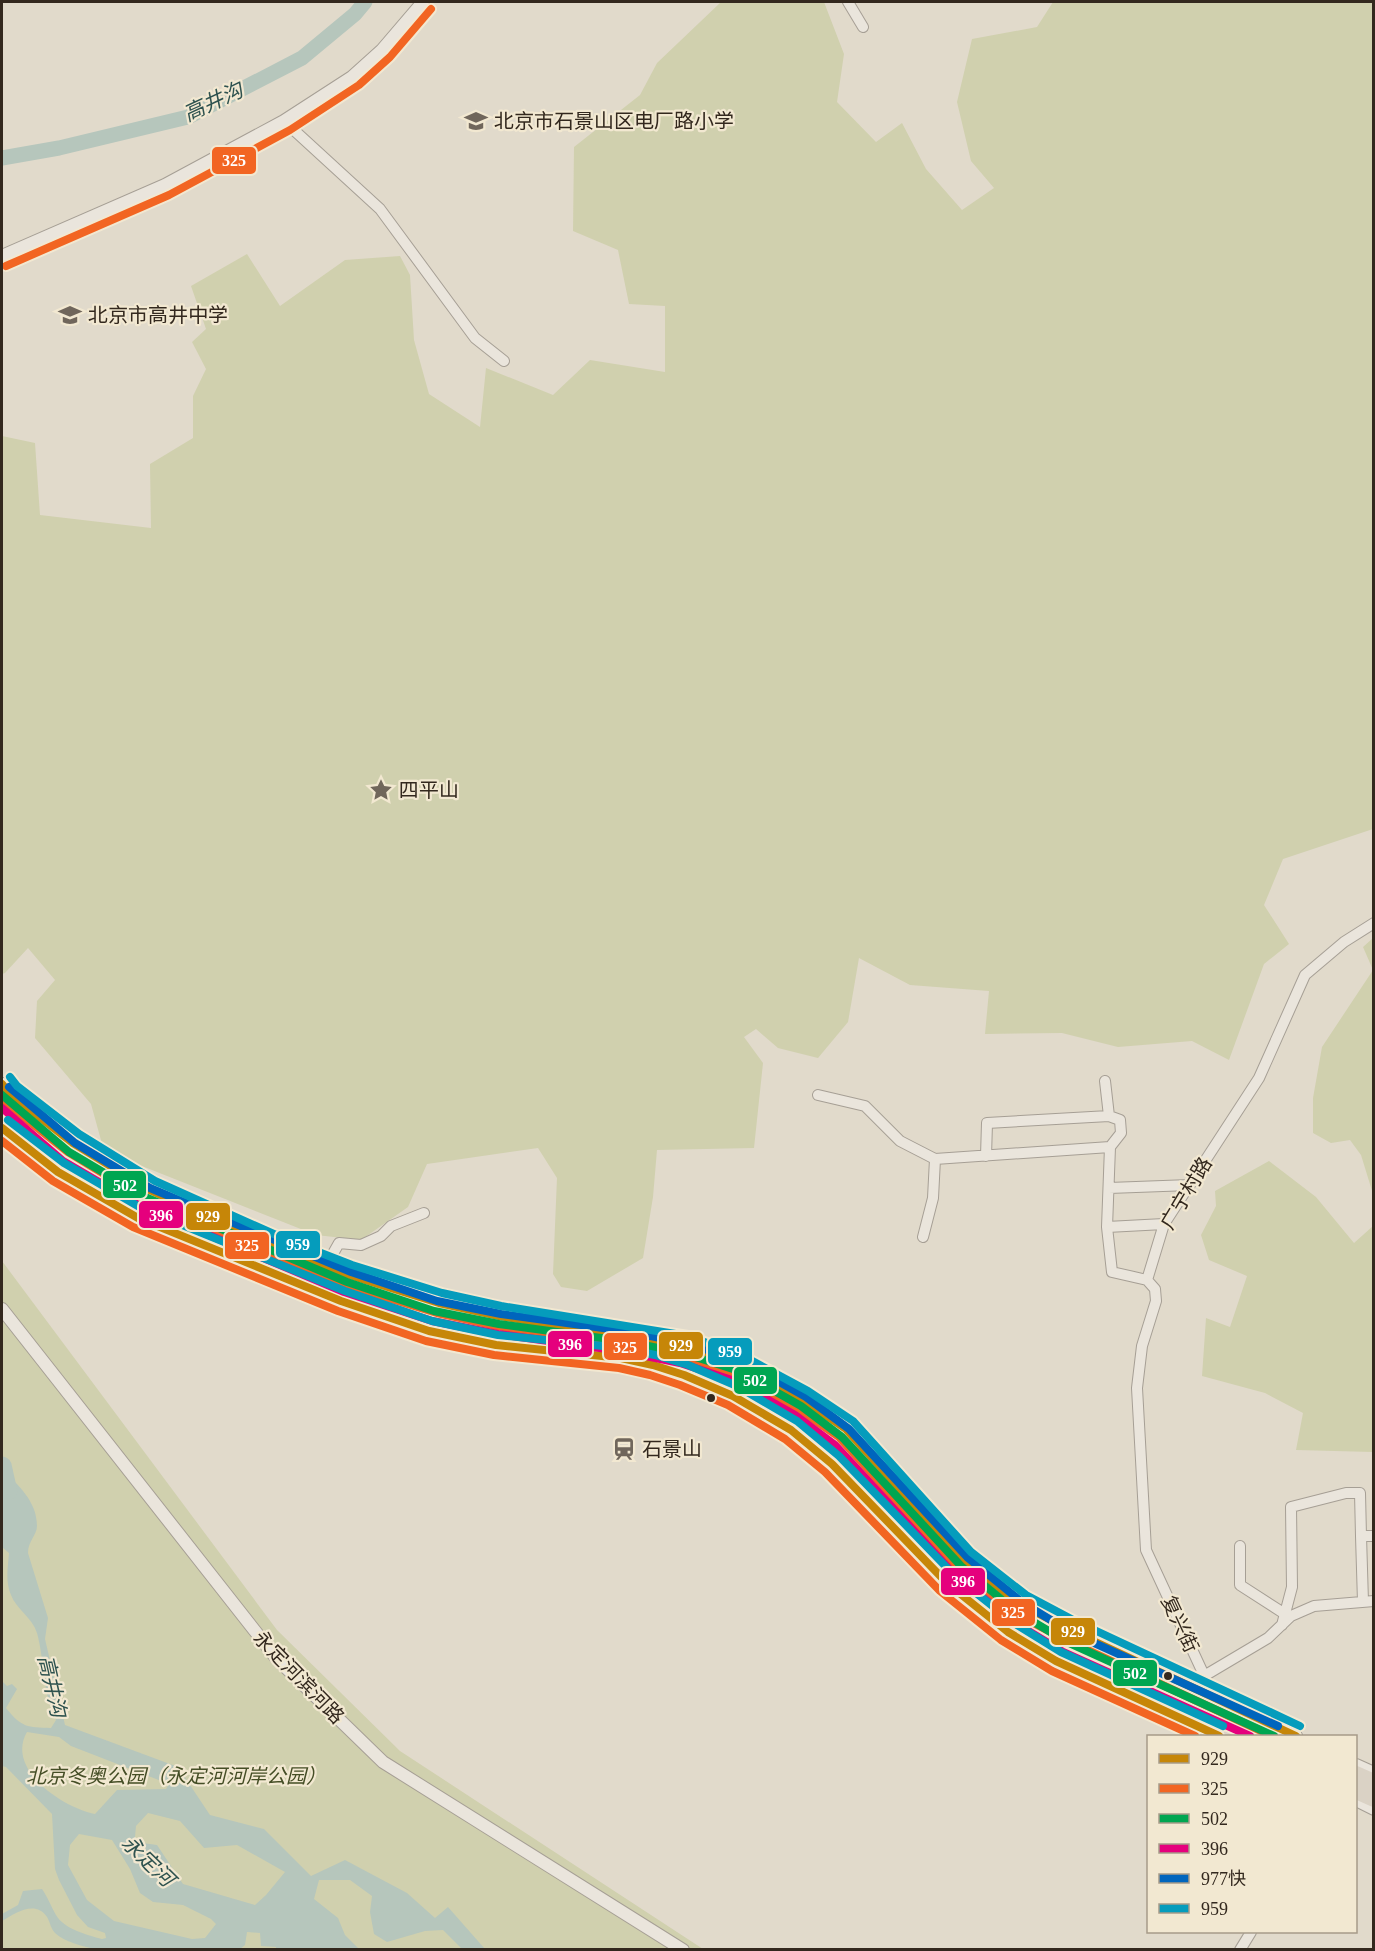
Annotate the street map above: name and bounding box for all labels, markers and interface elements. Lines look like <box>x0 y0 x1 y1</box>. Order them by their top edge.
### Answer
water label: 高井沟 <box>179 77 248 126</box>
school or university icon: 北京市石景山区电厂路小学 <box>463 108 489 134</box>
place label: 北京市石景山区电厂路小学 <box>494 110 734 132</box>
line badge: 325 <box>211 146 257 175</box>
text: 325 <box>222 152 246 169</box>
school or university icon: 北京市高井中学 <box>57 302 83 328</box>
place label: 北京市高井中学 <box>88 304 228 326</box>
place icon: 四平山 <box>368 777 394 803</box>
place label: 四平山 <box>399 779 459 801</box>
street label: 广宁村路 <box>1156 1153 1216 1233</box>
line badge: 502 <box>102 1170 147 1199</box>
text: 502 <box>113 1177 137 1194</box>
line badge: 396 <box>138 1200 184 1229</box>
line badge: 929 <box>185 1202 231 1231</box>
text: 396 <box>149 1207 173 1224</box>
text: 929 <box>196 1208 220 1225</box>
line badge: 959 <box>275 1230 321 1259</box>
line badge: 325 <box>224 1231 270 1260</box>
text: 959 <box>286 1236 310 1253</box>
text: 325 <box>235 1237 259 1254</box>
line badge: 396 <box>547 1330 593 1358</box>
line badge: 929 <box>658 1331 704 1360</box>
line badge: 325 <box>603 1332 648 1361</box>
text: 396 <box>558 1336 582 1353</box>
text: 929 <box>669 1337 693 1354</box>
line badge: 959 <box>707 1337 753 1366</box>
text: 325 <box>613 1339 637 1356</box>
text: 959 <box>718 1343 742 1360</box>
line badge: 502 <box>733 1366 778 1395</box>
text: 502 <box>743 1372 767 1389</box>
unlabelled marker <box>705 1392 717 1404</box>
station icon: 石景山 <box>611 1436 637 1462</box>
place label: 石景山 <box>642 1438 702 1460</box>
line badge: 396 <box>940 1567 986 1596</box>
text: 396 <box>951 1573 975 1590</box>
street label: 复兴街 <box>1157 1592 1203 1656</box>
line badge: 325 <box>991 1598 1036 1627</box>
text: 325 <box>1001 1604 1025 1621</box>
line badge: 929 <box>1050 1617 1096 1646</box>
text: 929 <box>1061 1623 1085 1640</box>
street label: 永定河滨河路 <box>249 1626 349 1728</box>
water label: 高井沟 <box>33 1653 71 1721</box>
line badge: 502 <box>1112 1659 1158 1687</box>
text: 502 <box>1123 1665 1147 1682</box>
unlabelled marker <box>1162 1670 1174 1682</box>
legend <box>1147 1735 1357 1933</box>
text: 929 <box>1201 1749 1228 1769</box>
park label: 北京冬奥公园（永定河河岸公园） <box>26 1765 326 1787</box>
text: 325 <box>1201 1779 1228 1799</box>
text: 502 <box>1201 1809 1228 1829</box>
water label: 永定河 <box>117 1830 182 1894</box>
text: 396 <box>1201 1839 1228 1859</box>
text: 977快 <box>1201 1869 1246 1889</box>
text: 959 <box>1201 1899 1228 1919</box>

